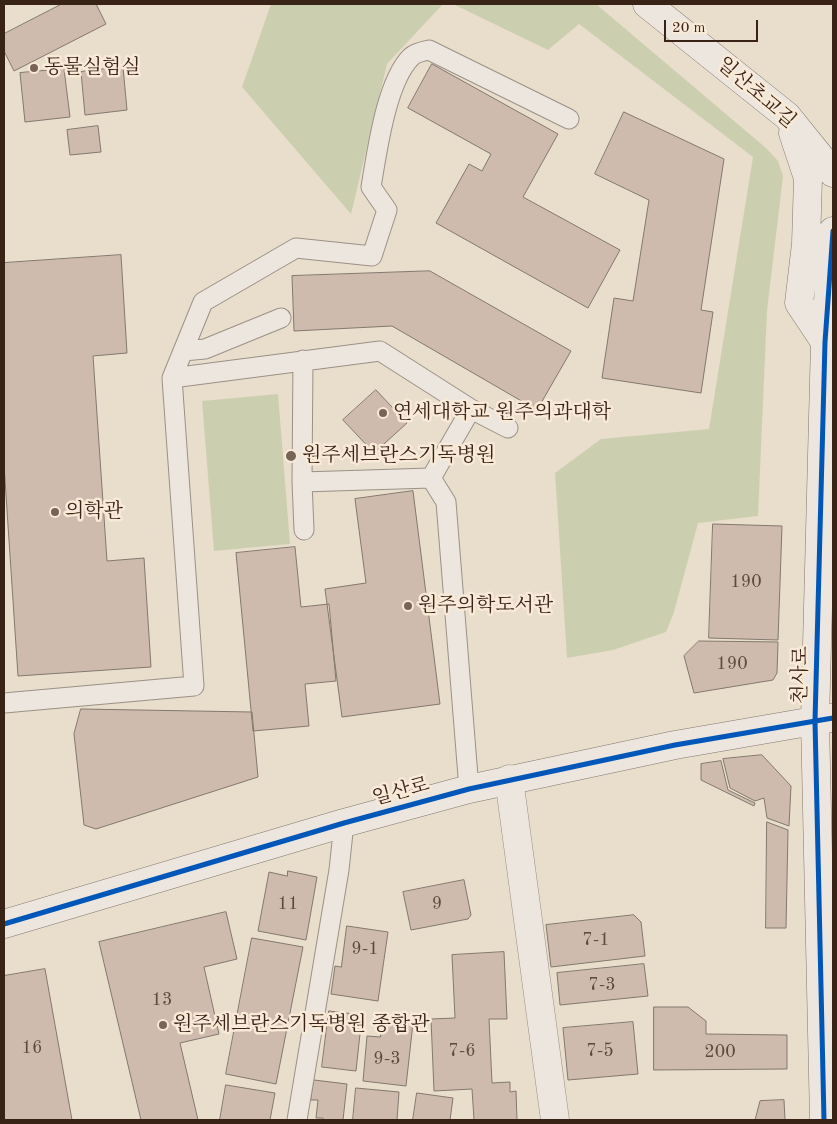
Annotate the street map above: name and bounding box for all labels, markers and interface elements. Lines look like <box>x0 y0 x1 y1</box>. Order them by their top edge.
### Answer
scale bar <box>667 10 761 42</box>
text: 20 m <box>672 21 706 36</box>
street label: 일산초교길 <box>712 52 800 134</box>
place label: 동물실험실 <box>44 56 141 80</box>
marker: 동물실험실 <box>28 62 40 74</box>
place label: 연세대학교 원주의과대학 <box>393 401 611 425</box>
marker: 연세대학교 원주의과대학 <box>377 407 389 419</box>
place label: 원주세브란스기독병원 <box>302 444 495 468</box>
marker: 원주세브란스기독병원 <box>284 449 298 463</box>
place label: 의학관 <box>65 500 123 524</box>
marker: 의학관 <box>49 506 61 518</box>
house number: 190 <box>730 571 762 593</box>
place label: 원주의학도서관 <box>418 594 553 618</box>
marker: 원주의학도서관 <box>402 600 414 612</box>
street label: 천사로 <box>788 646 814 704</box>
house number: 190 <box>716 653 748 675</box>
street label: 일산로 <box>370 773 432 811</box>
house number: 11 <box>278 893 298 915</box>
house number: 9 <box>432 893 442 915</box>
house number: 7-1 <box>582 929 610 951</box>
house number: 9-1 <box>351 938 379 960</box>
house number: 7-3 <box>588 974 616 996</box>
house number: 13 <box>152 989 172 1011</box>
place label: 원주세브란스기독병원 종합관 <box>173 1013 430 1037</box>
marker: 원주세브란스기독병원 종합관 <box>157 1019 169 1031</box>
house number: 16 <box>22 1037 42 1059</box>
house number: 7-6 <box>448 1040 476 1062</box>
house number: 7-5 <box>586 1040 614 1062</box>
house number: 200 <box>704 1041 736 1063</box>
house number: 9-3 <box>373 1048 401 1070</box>

